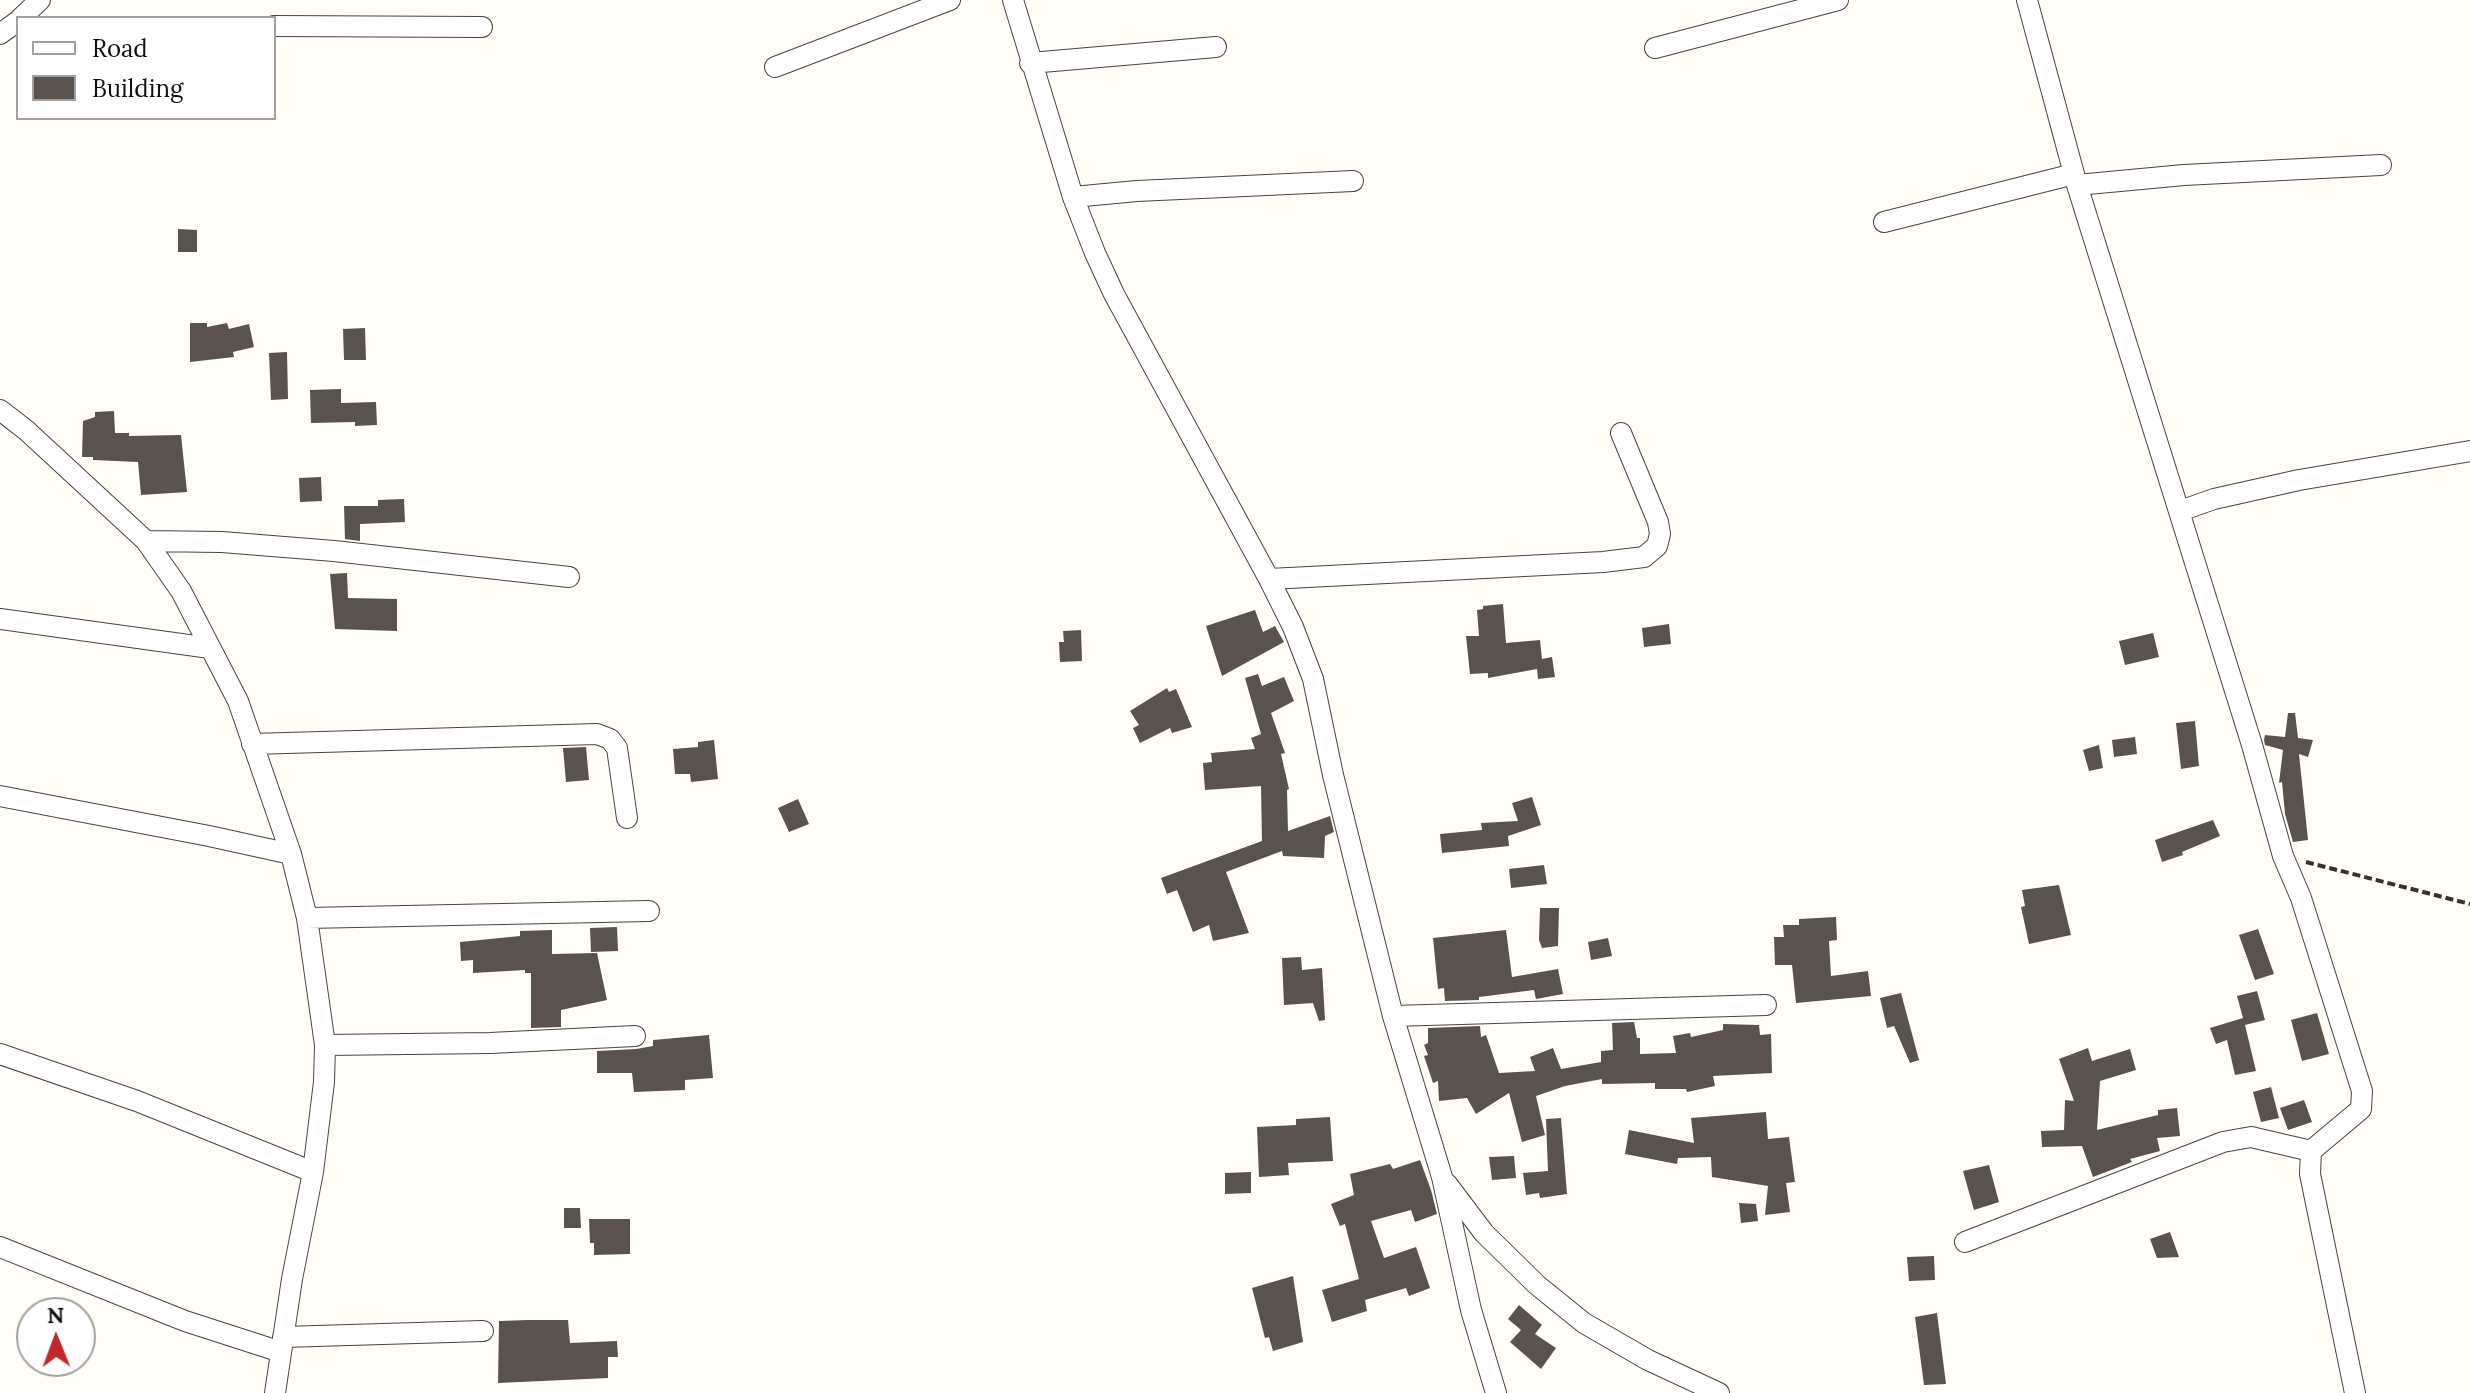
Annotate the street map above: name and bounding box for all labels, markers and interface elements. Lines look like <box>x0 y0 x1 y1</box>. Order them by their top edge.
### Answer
legend <box>16 16 276 120</box>
text: Road <box>92 33 148 64</box>
text: Building <box>92 73 183 104</box>
north arrow <box>16 1297 96 1377</box>
text: N <box>47 1301 64 1329</box>

